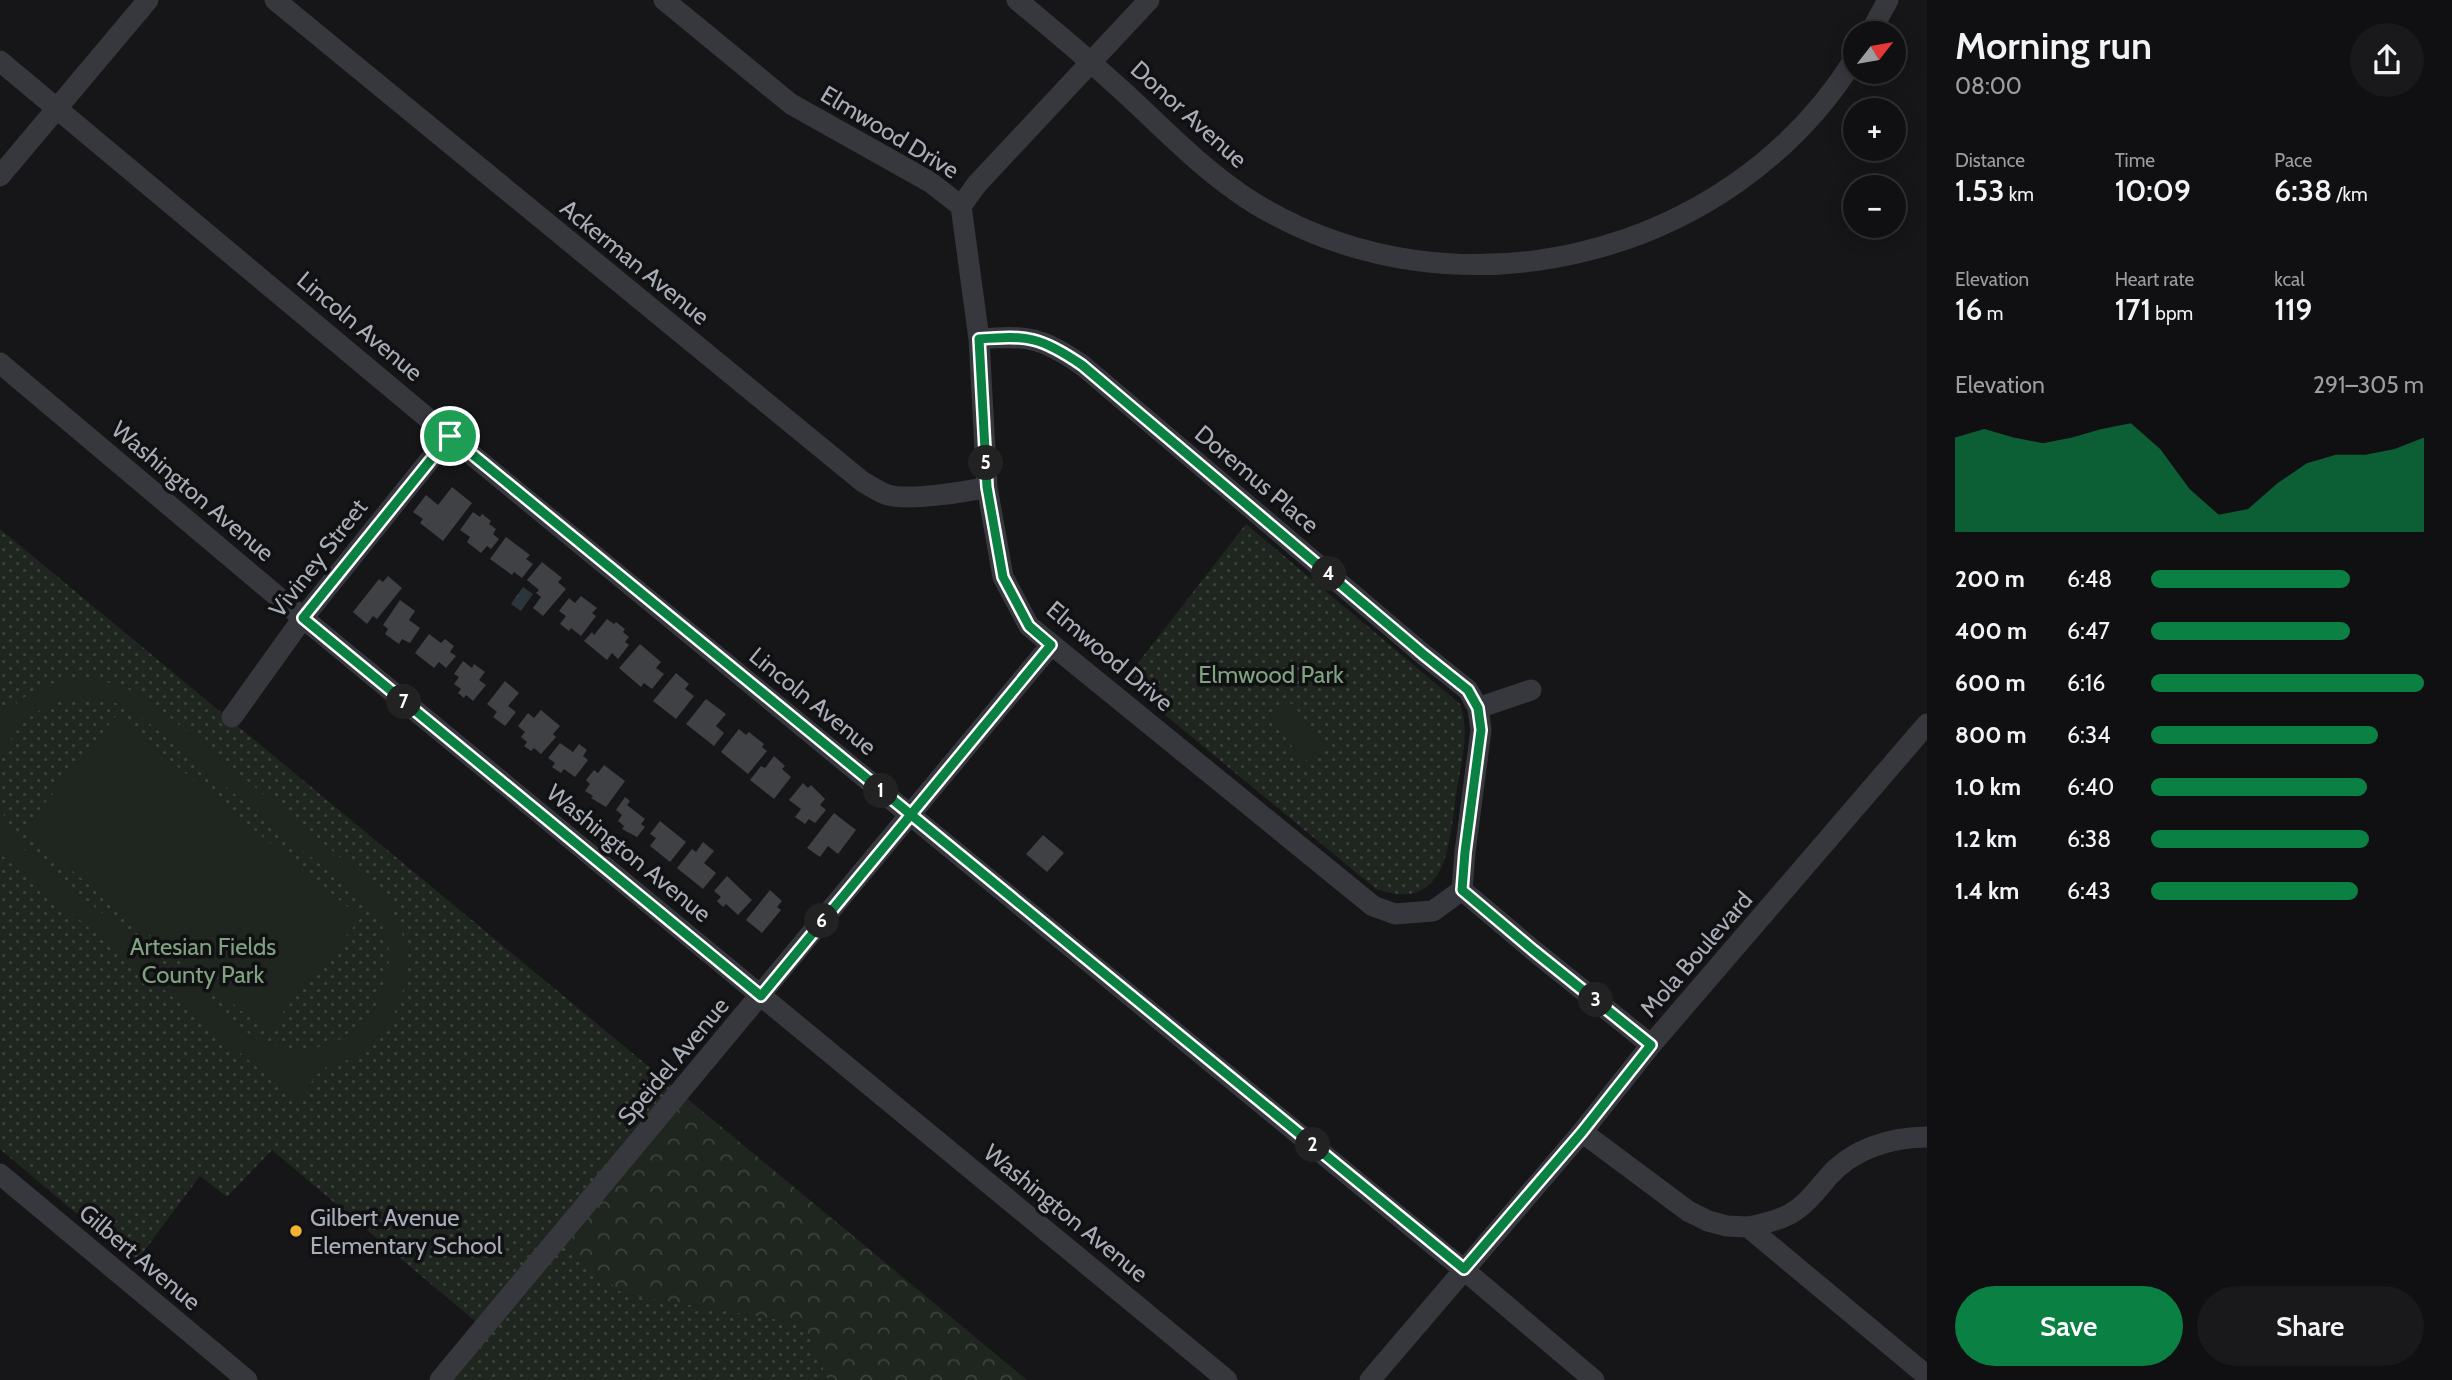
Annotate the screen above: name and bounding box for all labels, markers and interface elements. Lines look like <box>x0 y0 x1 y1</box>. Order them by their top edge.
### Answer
north arrow <box>1843 21 1906 84</box>
map controls <box>1843 21 1906 238</box>
text: Morning run <box>1955 22 2152 69</box>
button: share <box>2350 23 2424 97</box>
street label: Donor Avenue <box>1125 54 1253 174</box>
text: 08:00 <box>1955 72 2022 100</box>
street label: Elmwood Drive <box>816 79 964 185</box>
button: + <box>1843 98 1906 161</box>
text: Distance <box>1955 149 2025 172</box>
text: Time <box>2115 149 2155 172</box>
text: Pace <box>2274 149 2312 172</box>
text: 1.53 <box>1955 172 2004 209</box>
text: 10:09 <box>2115 172 2191 209</box>
text: 6:38 <box>2274 172 2332 209</box>
button: − <box>1843 175 1906 238</box>
text: km <box>2004 183 2034 206</box>
text: /km <box>2332 183 2368 206</box>
street label: Ackerman Avenue <box>555 193 715 331</box>
street label: Lincoln Avenue <box>291 265 429 387</box>
text: Elevation <box>1955 268 2029 291</box>
text: Heart rate <box>2115 268 2194 291</box>
text: kcal <box>2274 268 2305 291</box>
text: 16 <box>1955 291 1983 328</box>
text: 171 <box>2115 291 2151 328</box>
text: 119 <box>2274 291 2312 328</box>
text: m <box>1983 302 2003 325</box>
text: bpm <box>2151 302 2193 325</box>
text: Elevation <box>1955 371 2045 399</box>
text: 291–305 m <box>2313 371 2424 399</box>
pin <box>420 406 480 466</box>
street label: Washington Avenue <box>106 415 280 567</box>
icon: arrive <box>431 417 469 455</box>
street label: Doremus Place <box>1189 419 1325 539</box>
pin: 5 <box>968 446 1004 480</box>
text: 5 <box>980 451 991 474</box>
street label: Viviney Street <box>263 493 373 623</box>
pin: 4 <box>1312 556 1346 592</box>
text: 4 <box>1323 562 1334 585</box>
text: 200 m <box>1955 565 2025 593</box>
text: 6:48 <box>2067 565 2112 593</box>
street label: Elmwood Drive <box>1041 595 1179 717</box>
text: 400 m <box>1955 617 2027 645</box>
text: 6:47 <box>2067 617 2110 645</box>
street label: Lincoln Avenue <box>744 641 882 761</box>
park label: Elmwood Park <box>1198 660 1344 689</box>
text: 600 m <box>1955 669 2026 697</box>
text: 6:16 <box>2067 669 2105 697</box>
pin: 7 <box>386 684 422 720</box>
text: 7 <box>399 690 408 713</box>
text: 800 m <box>1955 721 2027 749</box>
text: 6:34 <box>2067 721 2111 749</box>
text: 1.0 km <box>1955 773 2021 801</box>
text: 6:40 <box>2067 773 2114 801</box>
pin: 1 <box>864 774 898 808</box>
street label: Washington Avenue <box>541 778 717 928</box>
text: 1 <box>877 779 884 802</box>
text: 1.2 km <box>1955 825 2017 853</box>
text: 6:38 <box>2067 825 2111 853</box>
text: 1.4 km <box>1955 877 2019 905</box>
text: 6:43 <box>2067 877 2111 905</box>
street label: Mola Boulevard <box>1634 885 1758 1023</box>
pin: 6 <box>804 904 840 939</box>
text: 6 <box>816 909 827 932</box>
park label: Artesian Fields County Park <box>130 932 276 989</box>
pin: 3 <box>1578 982 1614 1018</box>
text: 3 <box>1590 988 1601 1011</box>
street label: Speidel Avenue <box>611 991 735 1131</box>
pin: 2 <box>1296 1128 1330 1162</box>
text: 2 <box>1307 1133 1318 1156</box>
street label: Washington Avenue <box>978 1138 1154 1288</box>
street label: Gilbert Avenue <box>73 1198 207 1316</box>
place label: Gilbert Avenue Elementary School <box>310 1203 503 1260</box>
marker: Gilbert Avenue Elementary School <box>288 1223 304 1239</box>
button: Save <box>1955 1286 2183 1366</box>
button: Share <box>2197 1286 2424 1366</box>

